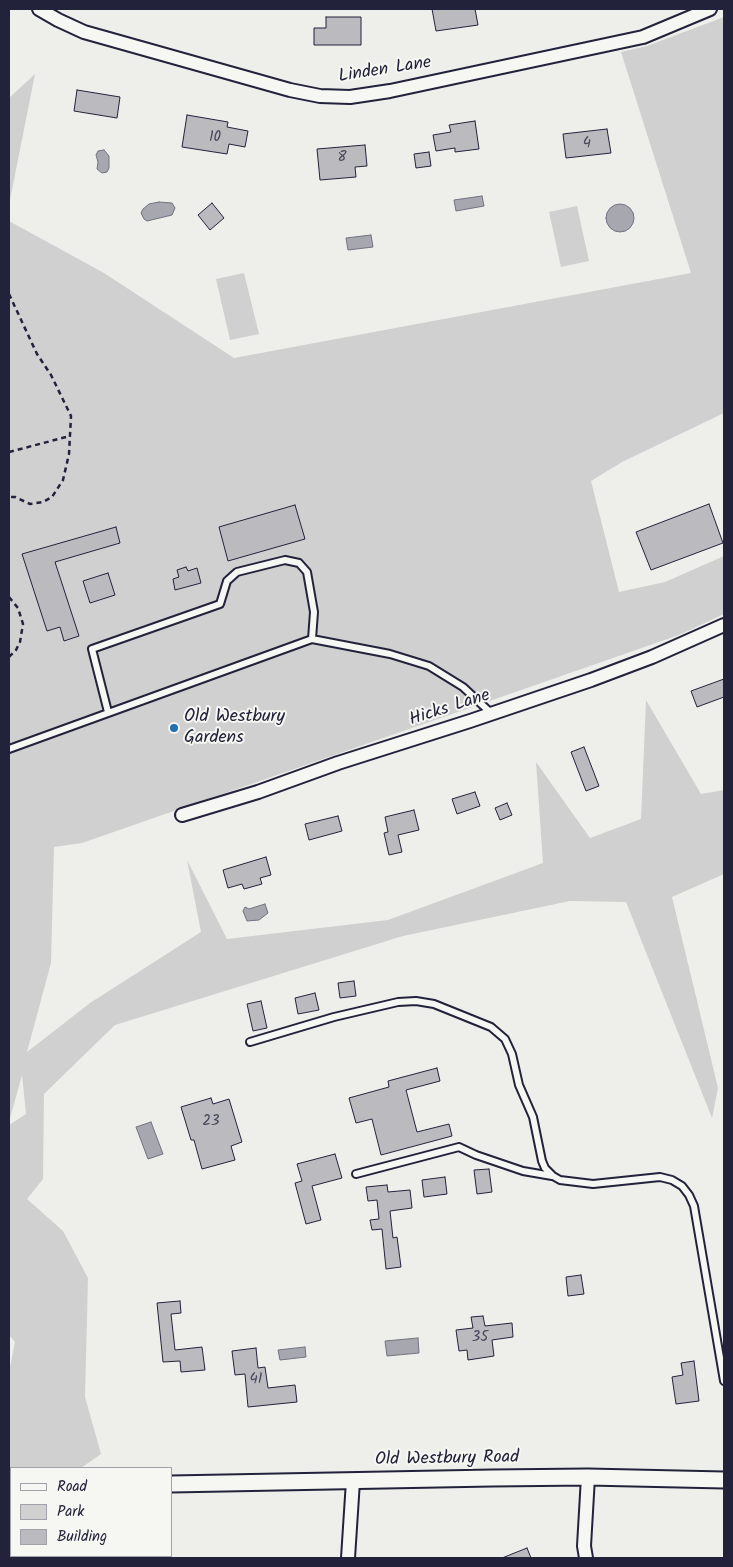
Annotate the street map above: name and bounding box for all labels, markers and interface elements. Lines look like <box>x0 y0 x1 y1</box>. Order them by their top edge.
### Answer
street label: Linden Lane <box>337 53 433 89</box>
house number: 10 <box>209 129 221 147</box>
house number: 4 <box>583 135 591 153</box>
house number: 8 <box>337 149 347 167</box>
street label: Hicks Lane <box>407 686 493 732</box>
place label: Old Westbury Gardens <box>184 707 285 750</box>
marker: Old Westbury Gardens <box>168 722 180 734</box>
house number: 23 <box>202 1113 220 1131</box>
house number: 35 <box>472 1329 488 1347</box>
house number: 41 <box>250 1371 262 1389</box>
street label: Old Westbury Road <box>375 1448 519 1472</box>
legend <box>10 1467 172 1557</box>
text: Road <box>57 1475 87 1499</box>
text: Park <box>57 1500 84 1524</box>
text: Building <box>57 1525 107 1549</box>

